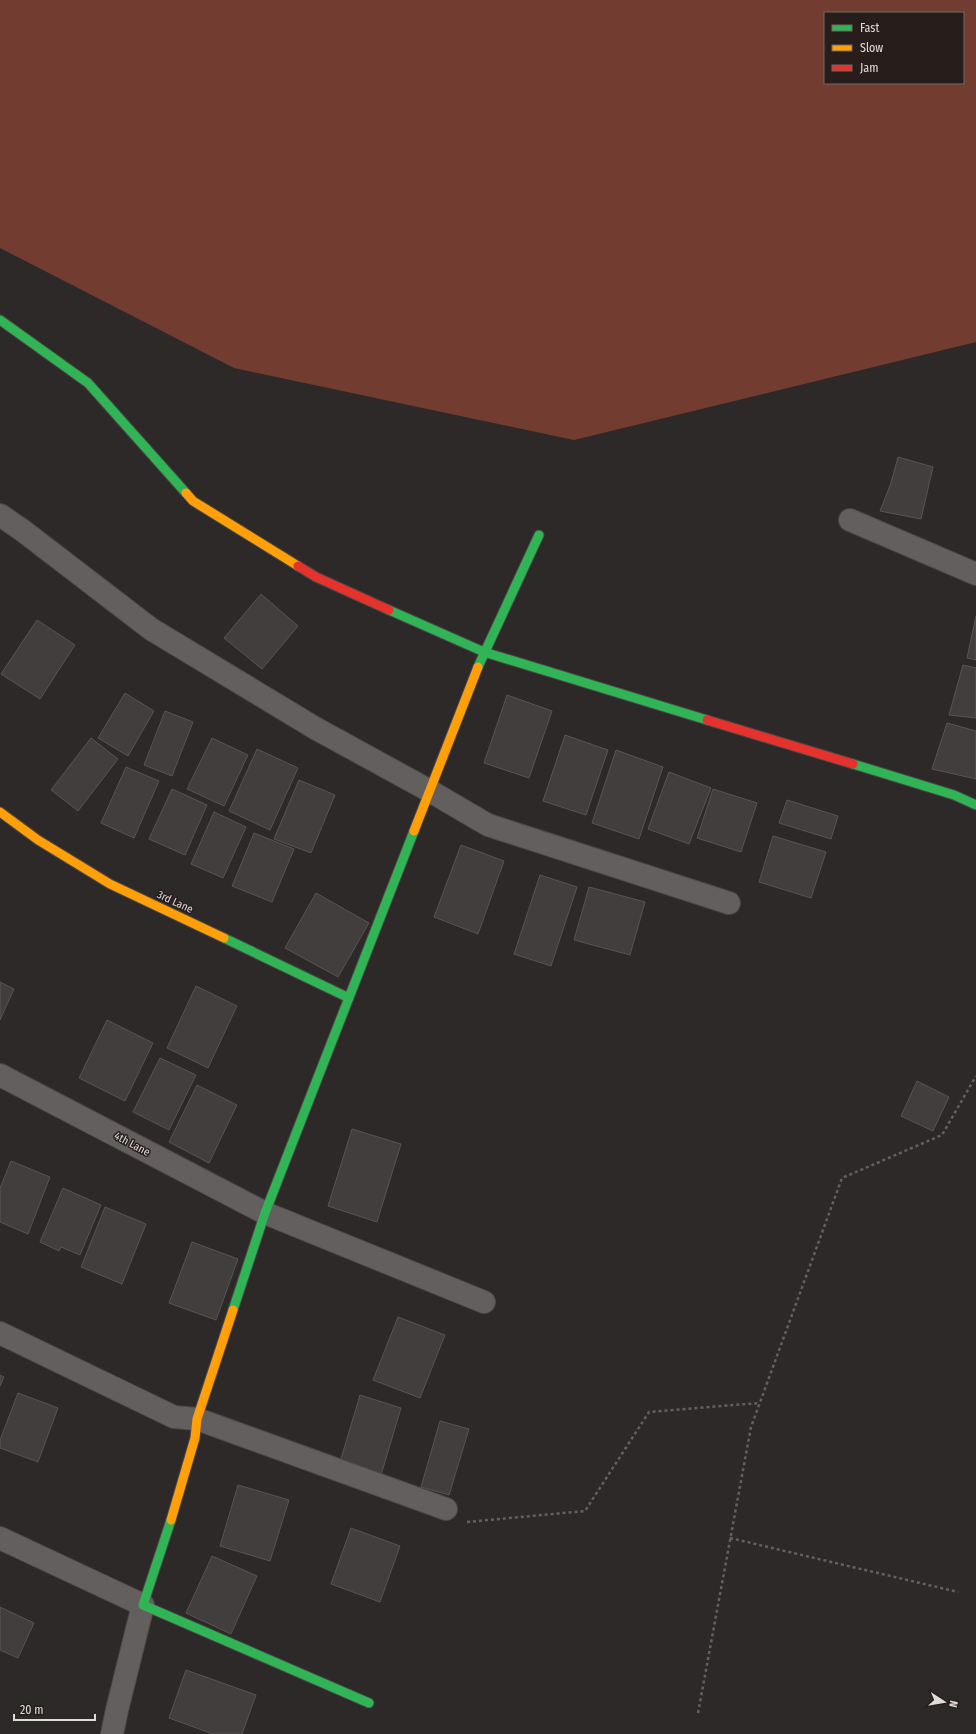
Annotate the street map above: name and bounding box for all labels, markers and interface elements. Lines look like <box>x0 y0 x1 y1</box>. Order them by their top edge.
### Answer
legend <box>824 12 964 84</box>
text: Fast <box>860 21 879 35</box>
text: Slow <box>860 41 883 55</box>
text: Jam <box>860 61 878 75</box>
street label: 3rd Lane <box>155 888 195 916</box>
street label: 4th Lane <box>112 1129 152 1159</box>
north arrow <box>924 1682 964 1722</box>
scale bar <box>14 1696 95 1722</box>
text: N <box>946 1699 960 1709</box>
text: 20 m <box>20 1703 44 1717</box>

